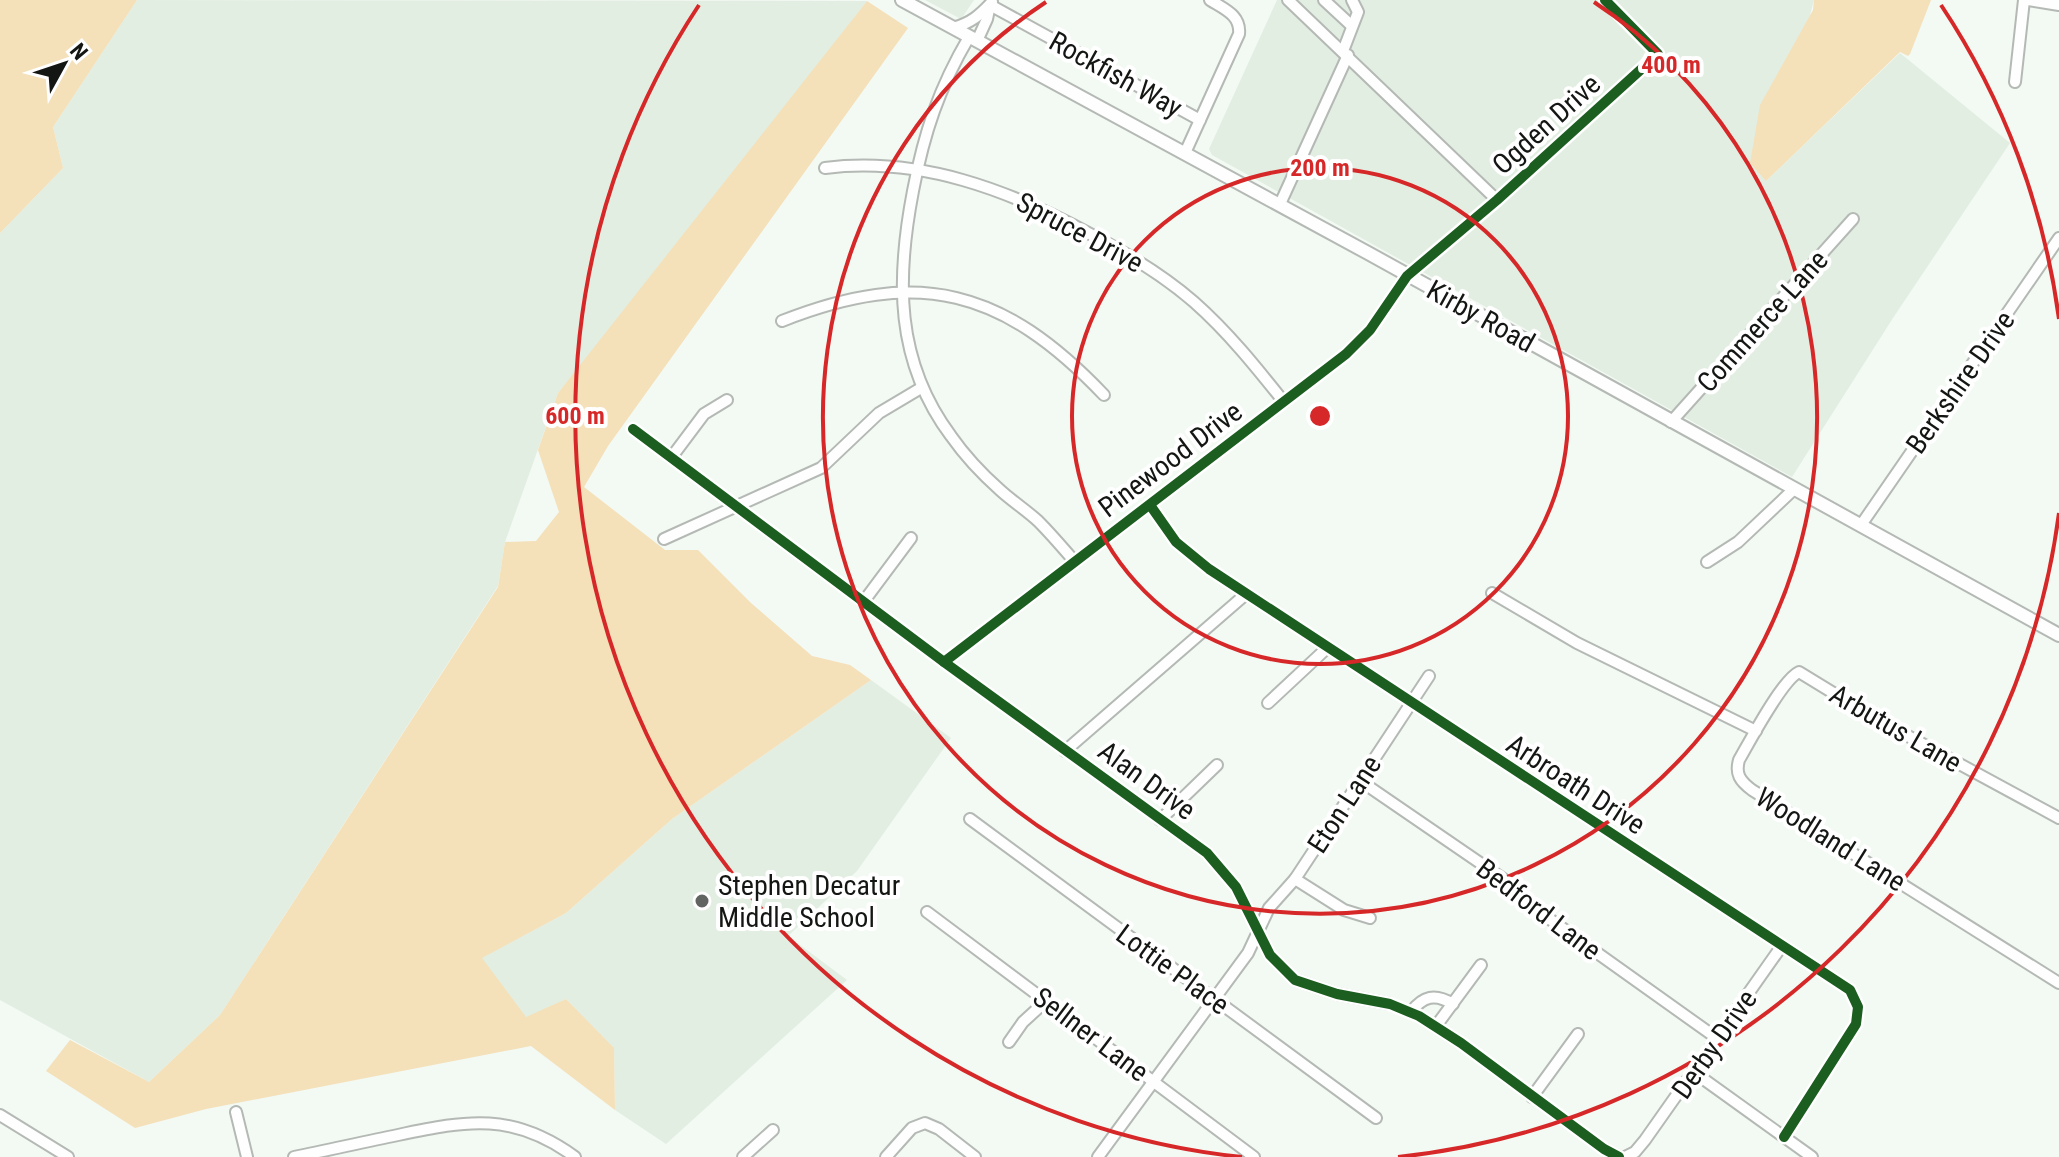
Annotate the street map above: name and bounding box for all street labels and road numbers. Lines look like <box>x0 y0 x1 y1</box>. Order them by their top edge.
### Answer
street label: Rockfish Way <box>1044 24 1188 125</box>
street label: Ogden Drive <box>1486 67 1607 181</box>
street label: Spruce Drive <box>1011 185 1149 280</box>
street label: Commerce Lane <box>1690 244 1835 399</box>
street label: Kirby Road <box>1421 273 1540 360</box>
street label: Berkshire Drive <box>1899 305 2022 460</box>
street label: Pinewood Drive <box>1092 395 1249 524</box>
street label: Arbutus Lane <box>1824 678 1967 779</box>
street label: Arbroath Drive <box>1500 727 1651 841</box>
street label: Alan Drive <box>1092 734 1202 827</box>
street label: Eton Lane <box>1301 749 1388 859</box>
street label: Woodland Lane <box>1750 780 1912 898</box>
street label: Bedford Lane <box>1470 852 1607 967</box>
street label: Lottie Place <box>1110 917 1236 1021</box>
street label: Sellner Lane <box>1027 980 1155 1088</box>
street label: Derby Drive <box>1665 984 1764 1105</box>

